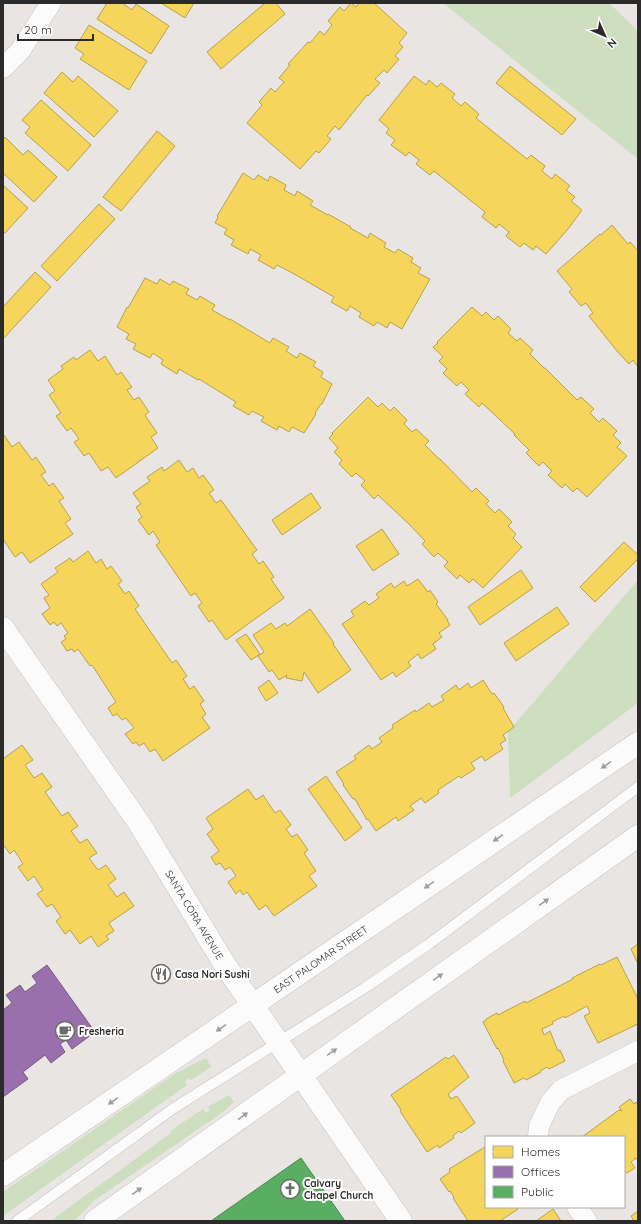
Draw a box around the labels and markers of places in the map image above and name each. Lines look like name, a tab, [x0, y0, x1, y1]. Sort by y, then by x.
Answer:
restaurant icon: Casa Nori Sushi	[150, 963, 172, 985]
place label: Casa Nori Sushi	[175, 968, 250, 981]
cafe icon: Fresheria	[54, 1020, 76, 1042]
place label: Fresheria	[79, 1025, 124, 1038]
place label: Calvary Chapel Church	[304, 1177, 373, 1202]
church icon: Calvary Chapel Church	[279, 1178, 301, 1200]

